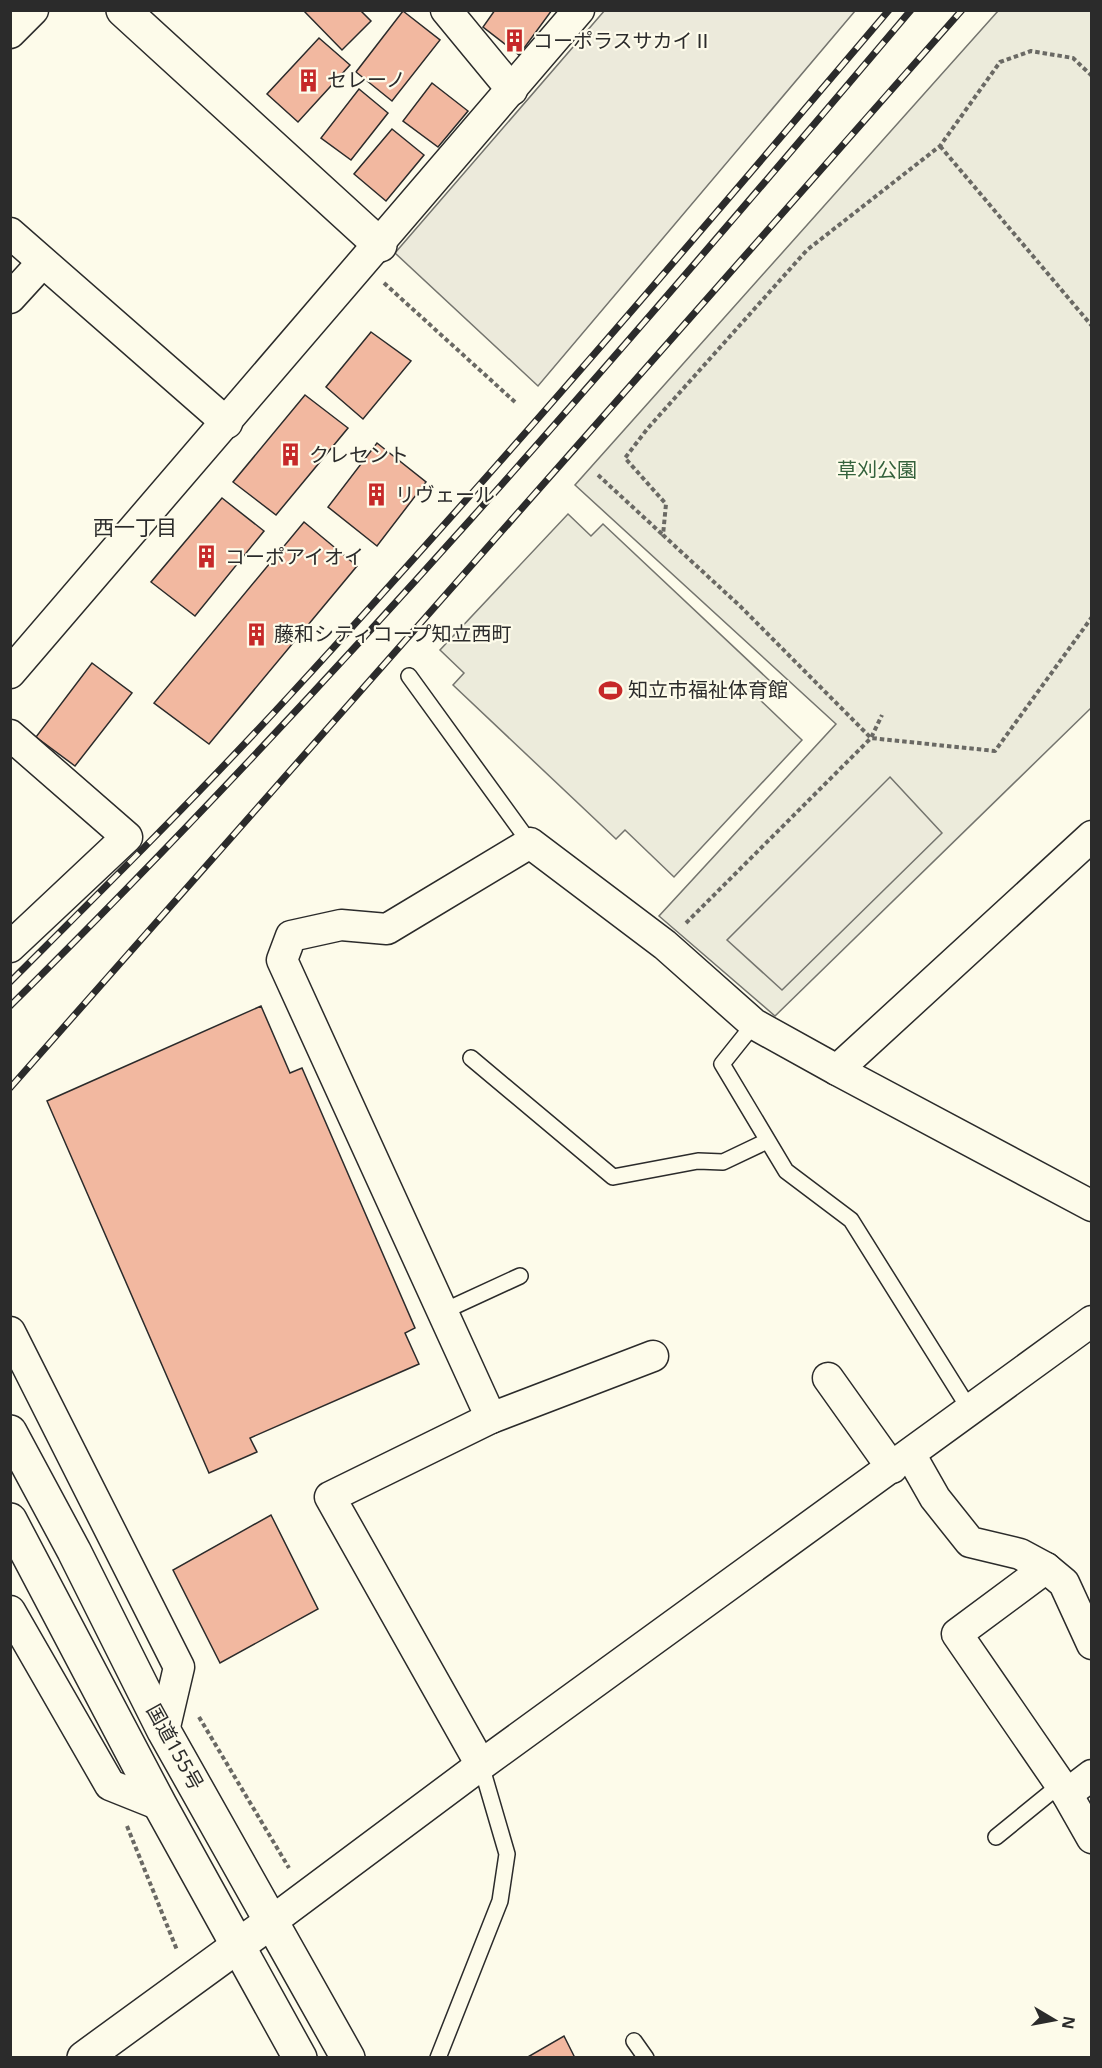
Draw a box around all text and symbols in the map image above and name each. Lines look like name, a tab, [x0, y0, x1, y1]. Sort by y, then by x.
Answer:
place label: コーポラスサカイⅡ	[533, 27, 713, 54]
building icon: コーポラスサカイⅡ	[502, 28, 528, 54]
place label: セレーノ	[327, 66, 406, 93]
building icon: セレーノ	[296, 67, 322, 93]
place label: クレセント	[309, 441, 409, 468]
building icon: クレセント	[278, 442, 304, 468]
park label: 草刈公園	[837, 456, 917, 483]
place label: リヴェール	[395, 481, 495, 508]
building icon: リヴェール	[364, 482, 390, 508]
district label: 西一丁目	[93, 513, 177, 541]
place label: コーポアイオイ	[225, 543, 364, 570]
building icon: コーポアイオイ	[194, 544, 220, 570]
place label: 藤和シティコープ知立西町	[274, 620, 512, 647]
building icon: 藤和シティコープ知立西町	[243, 621, 269, 647]
place label: 知立市福祉体育館	[628, 676, 788, 703]
sports icon: 知立市福祉体育館	[597, 677, 623, 703]
street label: 国道155号	[141, 1699, 210, 1795]
north arrow	[1024, 1990, 1084, 2050]
text: N	[1057, 2014, 1081, 2031]

